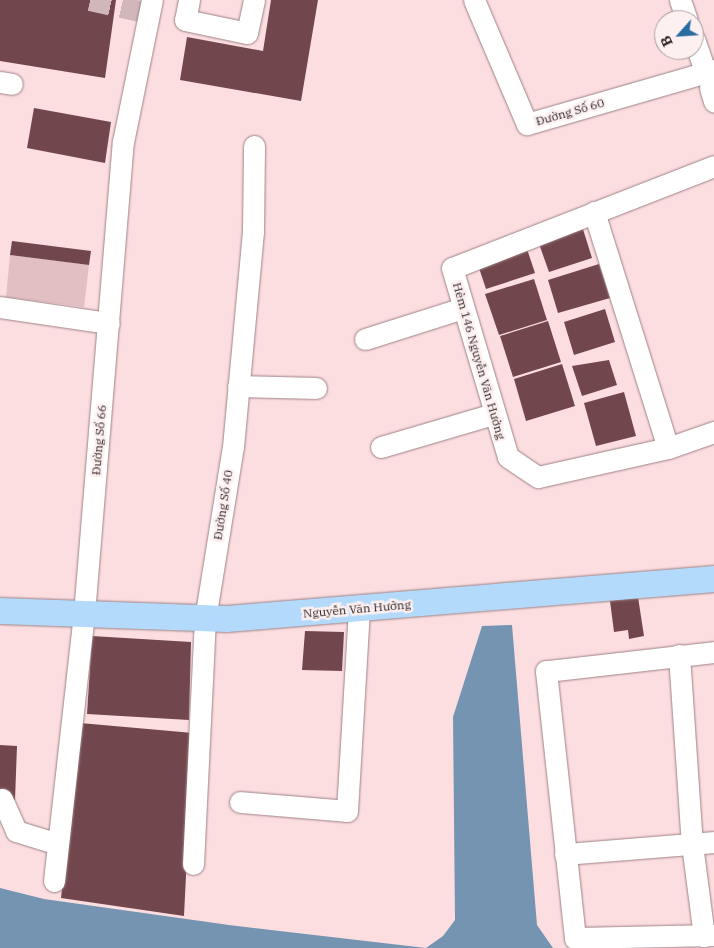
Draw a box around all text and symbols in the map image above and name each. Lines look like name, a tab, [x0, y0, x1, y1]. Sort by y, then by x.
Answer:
north arrow	[654, 10, 704, 60]
text: B	[656, 33, 677, 50]
street label: Đường Số 60	[534, 95, 606, 129]
street label: Hẻm 146 Nguyễn Văn Hưởng	[450, 281, 508, 441]
street label: Đường Số 66	[89, 404, 109, 476]
street label: Đường Số 40	[210, 469, 236, 541]
street label: Nguyễn Văn Hưởng	[302, 597, 412, 621]

